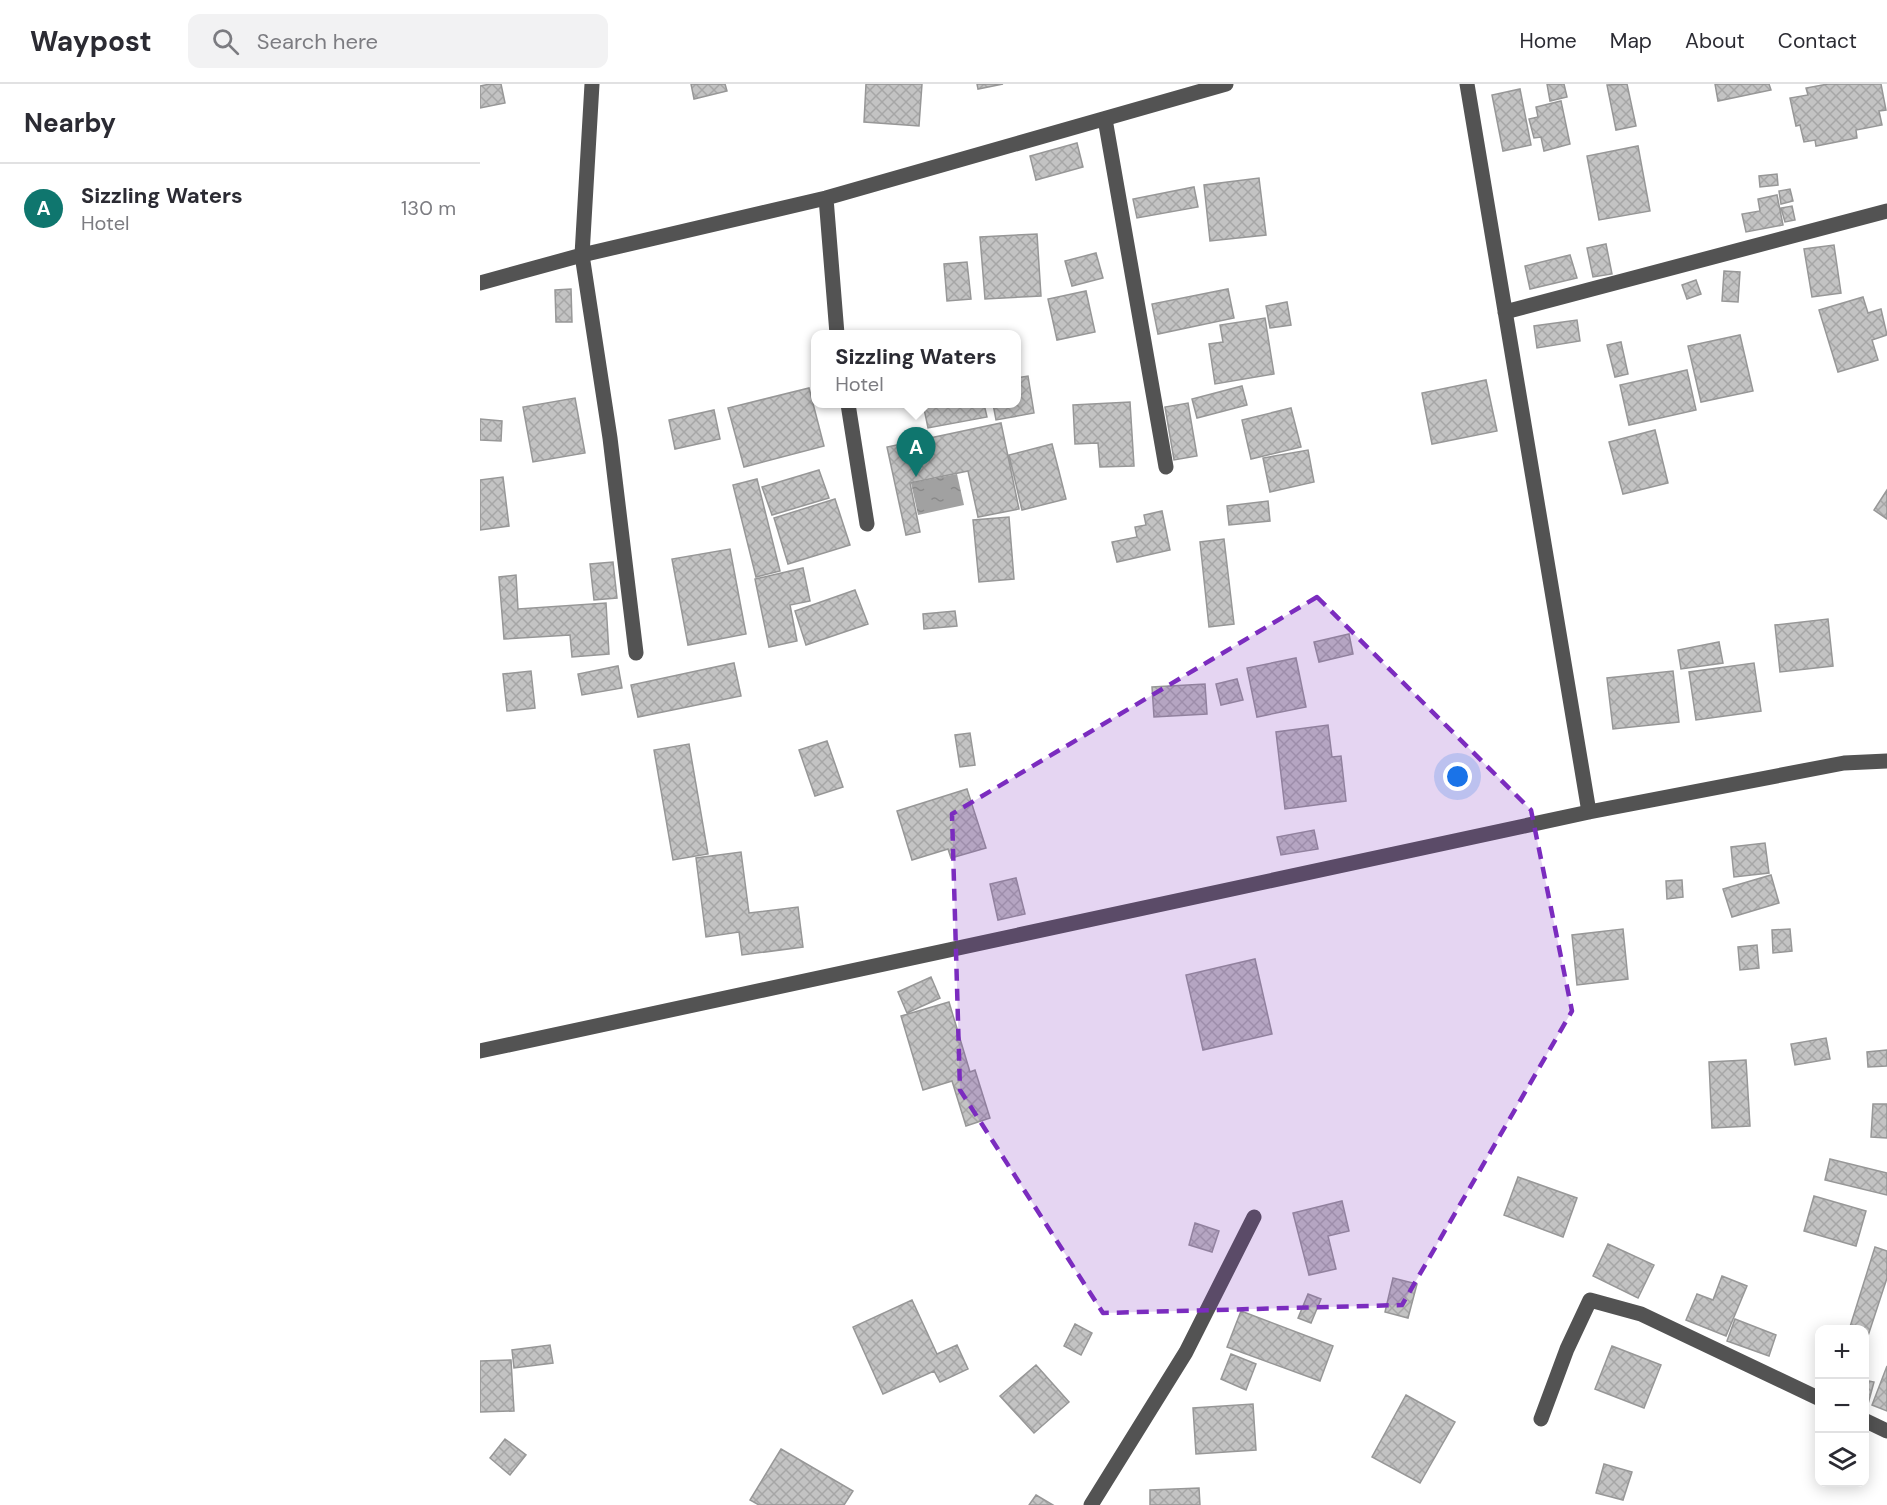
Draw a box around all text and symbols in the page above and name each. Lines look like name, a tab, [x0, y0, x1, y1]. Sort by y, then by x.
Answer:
search box	[188, 14, 608, 68]
text: Waypost	[30, 23, 152, 60]
icon: search	[209, 25, 242, 58]
text: Search here	[257, 27, 378, 56]
text: Home	[1519, 27, 1577, 55]
text: Map	[1610, 27, 1652, 55]
text: About	[1685, 27, 1745, 55]
text: Contact	[1778, 27, 1857, 55]
text: Nearby	[24, 106, 116, 140]
text: Sizzling Waters	[81, 181, 243, 210]
text: A	[36, 195, 51, 221]
text: 130 m	[401, 195, 456, 221]
text: Hotel	[81, 210, 129, 236]
popup	[811, 330, 1021, 408]
text: Sizzling Waters	[835, 342, 997, 371]
text: Hotel	[835, 371, 884, 397]
pin: A	[896, 428, 936, 477]
your location	[1443, 762, 1472, 791]
map controls	[1815, 1325, 1869, 1487]
button: +	[1815, 1325, 1869, 1379]
button: −	[1815, 1379, 1869, 1433]
button: layers	[1815, 1433, 1869, 1487]

